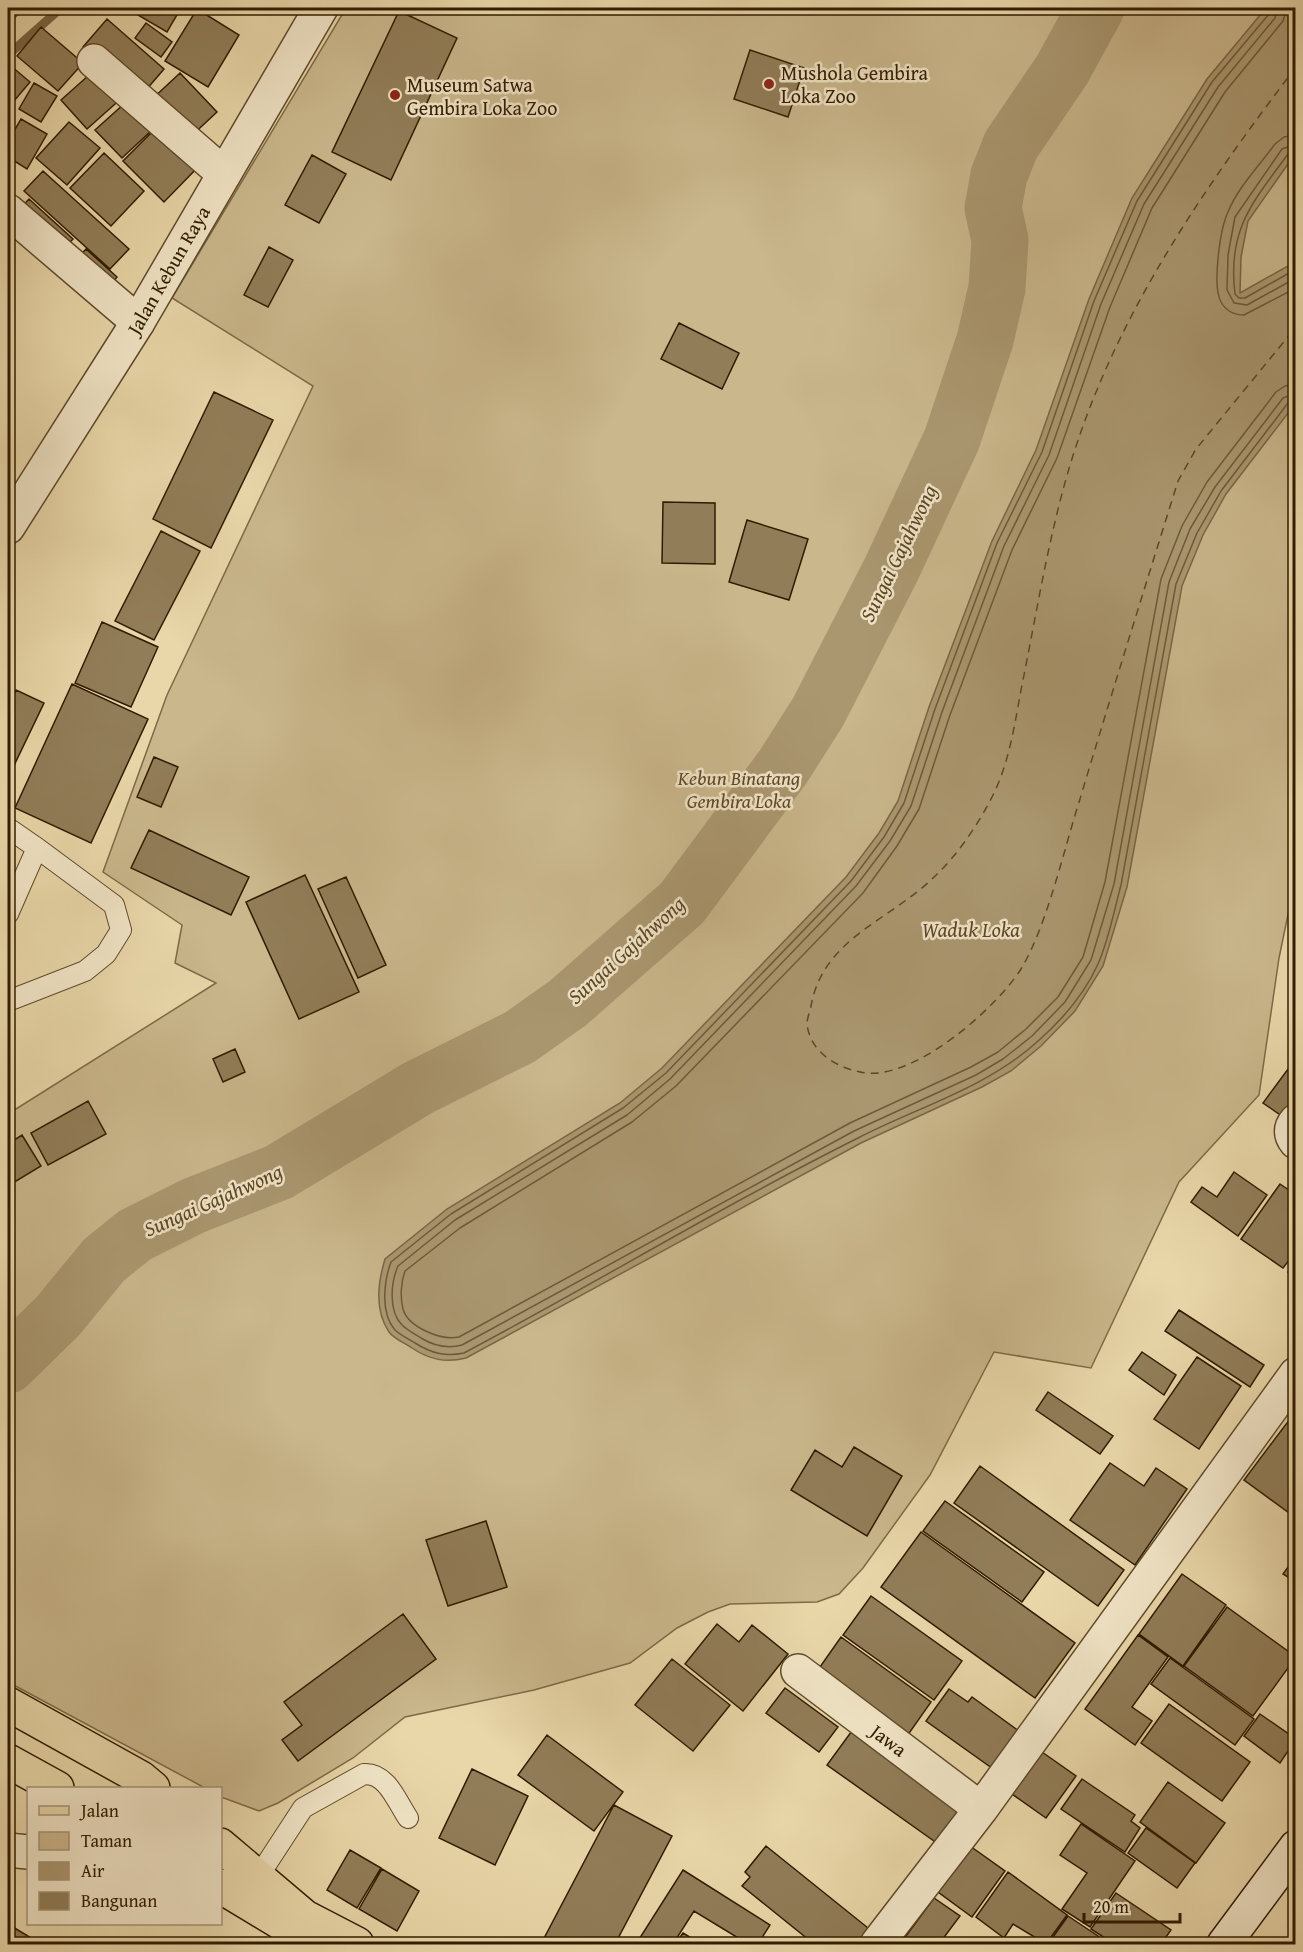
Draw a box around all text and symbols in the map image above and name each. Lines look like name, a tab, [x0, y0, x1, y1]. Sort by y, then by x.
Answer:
place label: Mushola Gembira Loka Zoo	[781, 58, 929, 110]
place label: Museum Satwa Gembira Loka Zoo	[407, 70, 557, 122]
marker: Mushola Gembira Loka Zoo	[762, 77, 776, 91]
marker: Museum Satwa Gembira Loka Zoo	[388, 88, 402, 102]
street label: Jalan Kebun Raya	[118, 200, 217, 342]
water label: Sungai Gajahwong	[851, 479, 945, 627]
park label: Kebun Binatang Gembira Loka	[677, 763, 800, 815]
water label: Sungai Gajahwong	[560, 888, 692, 1011]
water label: Waduk Loka	[922, 914, 1020, 945]
water label: Sungai Gajahwong	[139, 1155, 288, 1244]
street label: Jawa	[862, 1715, 914, 1764]
legend	[27, 1787, 222, 1925]
text: Jalan	[79, 1797, 119, 1824]
text: Taman	[81, 1827, 132, 1854]
text: Air	[81, 1857, 105, 1884]
scale bar	[1084, 1886, 1180, 1924]
text: Bangunan	[81, 1887, 157, 1914]
text: 20 m	[1093, 1893, 1129, 1920]

